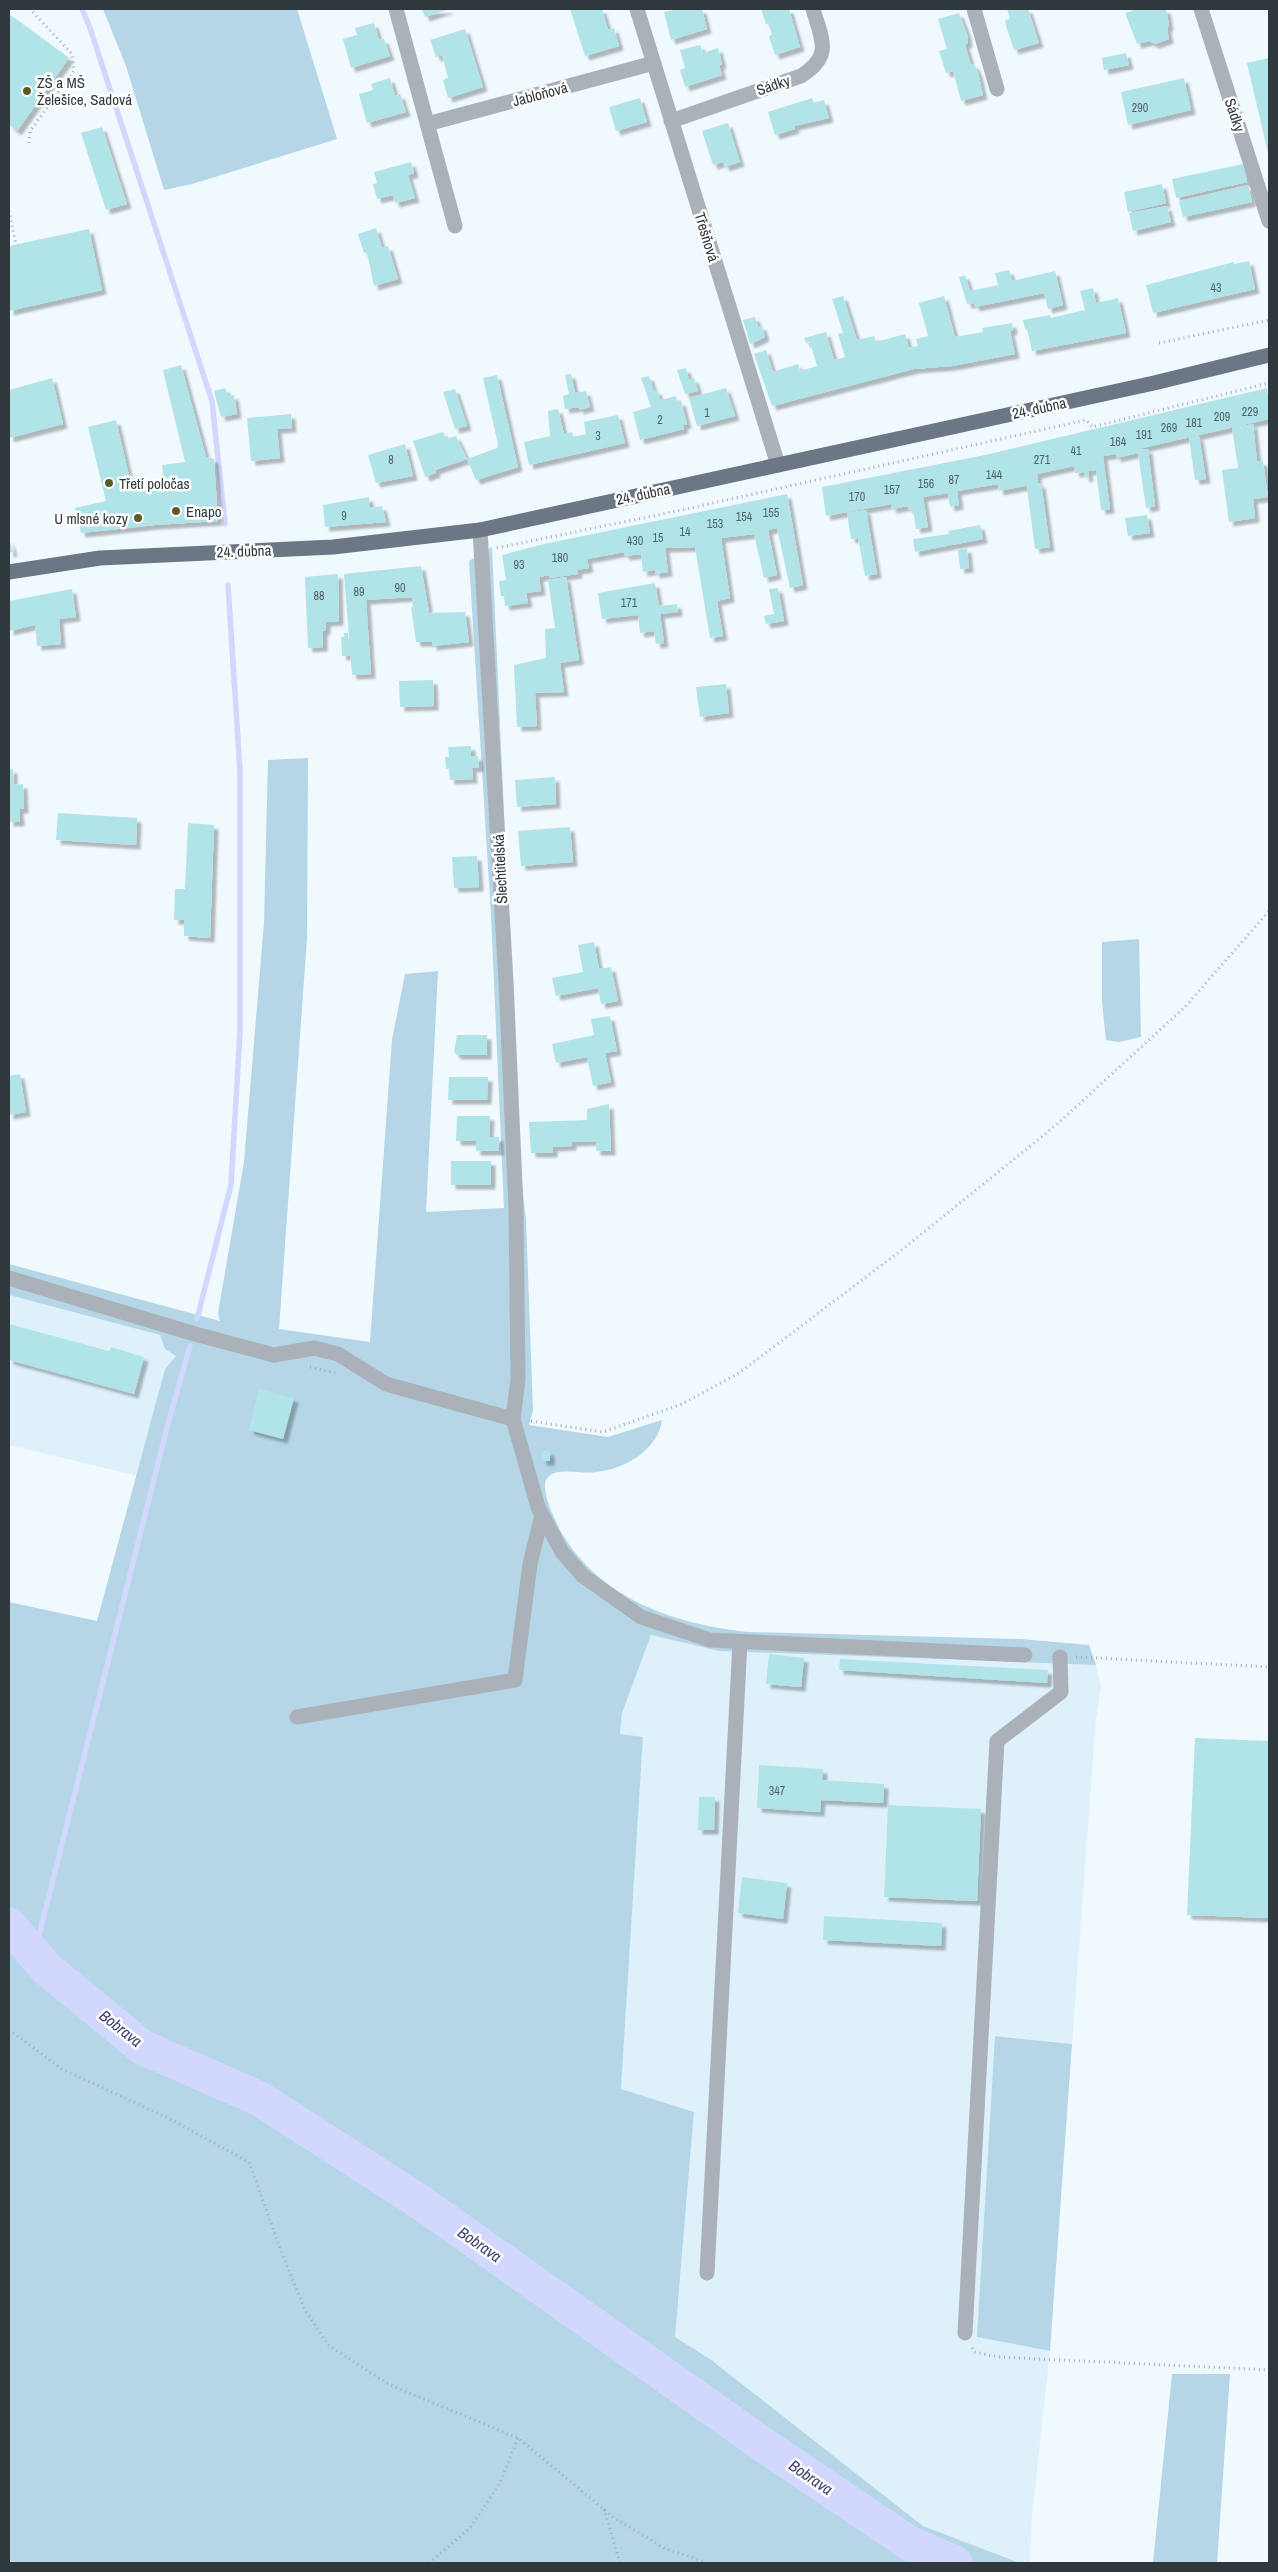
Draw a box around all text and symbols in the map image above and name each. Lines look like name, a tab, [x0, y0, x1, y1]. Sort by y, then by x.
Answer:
street label: Sádky	[753, 69, 793, 100]
place label: ZŠ a MŠ Želešice, Sadová	[37, 72, 132, 110]
street label: Jabloňová	[510, 77, 570, 111]
marker: ZŠ a MŠ Želešice, Sadová	[21, 85, 33, 97]
street label: Sádky	[1220, 95, 1251, 135]
house number: 290	[1132, 100, 1148, 116]
street label: Třešňová	[690, 210, 725, 265]
house number: 43	[1211, 280, 1221, 296]
street label: 24. dubna	[1010, 392, 1068, 424]
house number: 229	[1242, 404, 1258, 420]
house number: 1	[704, 405, 710, 421]
house number: 209	[1214, 409, 1230, 425]
house number: 2	[657, 412, 663, 428]
house number: 181	[1186, 415, 1203, 431]
house number: 269	[1161, 420, 1177, 436]
house number: 191	[1136, 427, 1153, 443]
house number: 3	[595, 428, 601, 444]
house number: 164	[1110, 434, 1127, 450]
house number: 41	[1071, 443, 1082, 459]
house number: 8	[388, 452, 394, 468]
house number: 271	[1034, 452, 1051, 468]
house number: 144	[986, 467, 1003, 483]
house number: 87	[949, 472, 960, 488]
place label: Třetí poločas	[119, 473, 190, 494]
house number: 156	[918, 476, 934, 492]
marker: Třetí poločas	[103, 477, 115, 489]
street label: 24. dubna	[614, 478, 672, 510]
house number: 157	[884, 482, 901, 498]
house number: 170	[849, 489, 865, 505]
place label: Enapo	[186, 501, 222, 522]
marker: Enapo	[170, 505, 182, 517]
house number: 155	[763, 505, 780, 521]
place label: U mlsné kozy	[54, 508, 129, 529]
house number: 9	[341, 508, 347, 524]
house number: 154	[736, 509, 753, 525]
marker: U mlsné kozy	[132, 512, 144, 524]
house number: 153	[707, 516, 723, 532]
house number: 14	[680, 524, 691, 540]
house number: 15	[653, 530, 664, 546]
house number: 430	[627, 533, 643, 549]
street label: 24. dubna	[216, 540, 272, 562]
house number: 180	[552, 550, 568, 566]
house number: 93	[514, 557, 524, 573]
house number: 90	[395, 580, 405, 596]
house number: 89	[354, 584, 364, 600]
house number: 88	[314, 588, 324, 604]
house number: 171	[621, 595, 638, 611]
street label: Šlechtitelská	[488, 833, 512, 904]
house number: 347	[769, 1783, 786, 1799]
water label: Bobrava	[95, 2004, 147, 2052]
water label: Bobrava	[454, 2221, 506, 2267]
water label: Bobrava	[785, 2454, 837, 2500]

